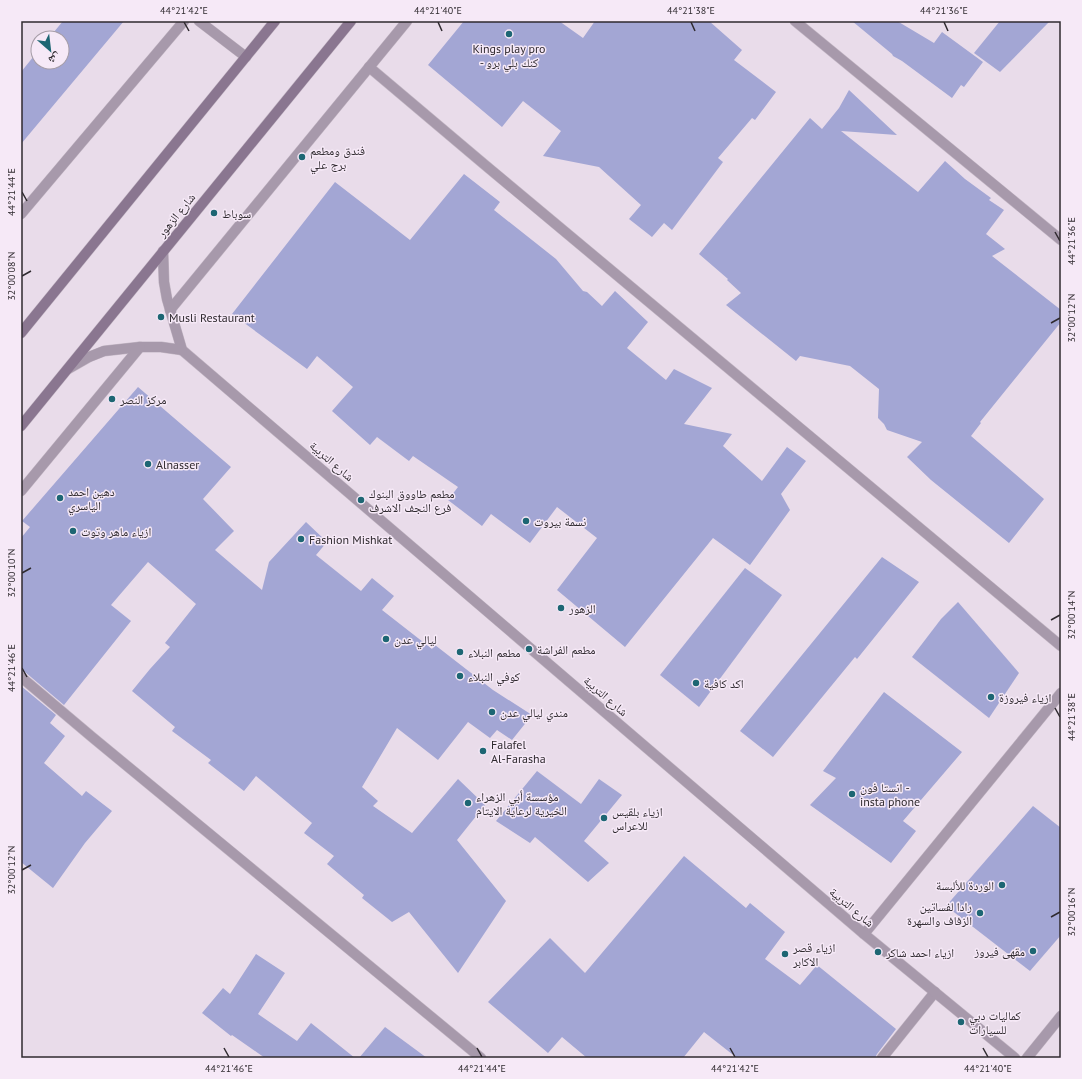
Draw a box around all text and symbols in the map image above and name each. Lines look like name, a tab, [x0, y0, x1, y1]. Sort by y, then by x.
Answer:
text: 44°21'42"E	[160, 4, 208, 17]
text: 44°21'40"E	[414, 4, 462, 17]
text: 44°21'38"E	[667, 4, 715, 17]
text: 44°21'36"E	[920, 4, 968, 17]
marker: Kings play pro - كنك بلي برو	[504, 29, 514, 39]
north arrow	[30, 30, 70, 70]
place label: Kings play pro - كنك بلي برو	[472, 41, 546, 73]
text: ش	[45, 49, 63, 68]
place label: فندق ومطعم برج علي	[310, 143, 365, 175]
marker: فندق ومطعم برج علي	[297, 152, 307, 162]
text: 44°21'44"E	[5, 168, 18, 216]
street label: شارع الزهور	[153, 190, 199, 242]
place label: سوباط	[222, 206, 251, 221]
marker: سوباط	[209, 208, 219, 218]
text: 44°21'36"E	[1065, 217, 1078, 265]
text: 32°00'08"N	[5, 251, 18, 301]
text: 32°00'12"N	[1065, 293, 1078, 343]
place label: Musli Restaurant	[169, 310, 255, 325]
marker: Musli Restaurant	[156, 312, 166, 322]
place label: مرکز النصر	[119, 392, 166, 407]
marker: مرکز النصر	[107, 394, 117, 404]
street label: شارع التربية	[306, 438, 357, 485]
place label: Alnasser	[156, 457, 199, 472]
marker: Alnasser	[143, 459, 153, 469]
place label: دهين احمد الياسري	[68, 484, 115, 516]
place label: مطعم طاووق البنوك فرع النجف الاشرف	[369, 486, 454, 516]
marker: دهين احمد الياسري	[55, 493, 65, 503]
marker: مطعم طاووق البنوك فرع النجف الاشرف	[356, 495, 366, 505]
place label: نسمة بيروت	[534, 514, 586, 529]
marker: نسمة بيروت	[521, 516, 531, 526]
place label: ازياء ماهر وتوت	[81, 524, 152, 539]
marker: ازياء ماهر وتوت	[68, 526, 78, 536]
place label: Fashion Mishkat	[309, 532, 392, 547]
marker: Fashion Mishkat	[296, 534, 306, 544]
text: 32°00'10"N	[5, 548, 18, 598]
text: 32°00'14"N	[1065, 590, 1078, 640]
place label: الزهور	[568, 601, 596, 616]
marker: الزهور	[556, 603, 566, 613]
place label: ليالي عدن	[394, 632, 437, 650]
marker: ليالي عدن	[381, 634, 391, 644]
place label: مطعم الفراشة	[537, 642, 596, 658]
text: 44°21'46"E	[5, 644, 18, 692]
marker: مطعم الفراشة	[524, 644, 534, 654]
place label: مطعم النبلاء	[468, 645, 521, 661]
marker: مطعم النبلاء	[455, 647, 465, 657]
place label: كوفي النبلاء	[468, 669, 520, 687]
marker: كوفي النبلاء	[455, 671, 465, 681]
street label: شارع التربية	[580, 673, 631, 720]
place label: اكد كافية	[704, 676, 744, 691]
marker: اكد كافية	[691, 678, 701, 688]
place label: ازياء فيروزة	[999, 690, 1052, 705]
marker: ازياء فيروزة	[986, 692, 996, 702]
text: 44°21'38"E	[1065, 693, 1078, 741]
place label: مندي ليالي عدن	[500, 705, 568, 723]
marker: مندي ليالي عدن	[487, 707, 497, 717]
place label: Falafel Al-Farasha	[491, 737, 546, 766]
marker: Falafel Al-Farasha	[478, 746, 488, 756]
place label: انستا فون - insta phone	[860, 780, 920, 809]
place label: مؤسسة أبي الزهراء الخيرية لرعاية الايتام	[476, 789, 567, 819]
marker: انستا فون - insta phone	[847, 789, 857, 799]
marker: مؤسسة أبي الزهراء الخيرية لرعاية الايتام	[463, 798, 473, 808]
place label: ازياء بلقيس للاعراس	[612, 804, 663, 833]
marker: ازياء بلقيس للاعراس	[599, 813, 609, 823]
text: 32°00'12"N	[5, 845, 18, 895]
place label: الوردة للألبسة	[936, 878, 994, 893]
marker: الوردة للألبسة	[997, 880, 1007, 890]
street label: شارع التربية	[826, 884, 877, 931]
text: 32°00'16"N	[1065, 887, 1078, 937]
place label: رادا لفساتين الزفاف والسهرة	[907, 899, 972, 928]
marker: رادا لفساتين الزفاف والسهرة	[975, 908, 985, 918]
place label: ازياء قصر الاكابر	[792, 940, 835, 969]
place label: مقهى فيروز	[973, 944, 1025, 959]
place label: ازياء احمد شاكر	[885, 945, 954, 960]
marker: مقهى فيروز	[1028, 946, 1038, 956]
marker: ازياء احمد شاكر	[873, 947, 883, 957]
marker: ازياء قصر الاكابر	[780, 949, 790, 959]
place label: كماليات دبي للسيارات	[969, 1008, 1021, 1037]
marker: كماليات دبي للسيارات	[956, 1017, 966, 1027]
text: 44°21'46"E	[205, 1062, 253, 1075]
text: 44°21'44"E	[458, 1062, 506, 1075]
text: 44°21'42"E	[711, 1062, 759, 1075]
text: 44°21'40"E	[964, 1062, 1012, 1075]

